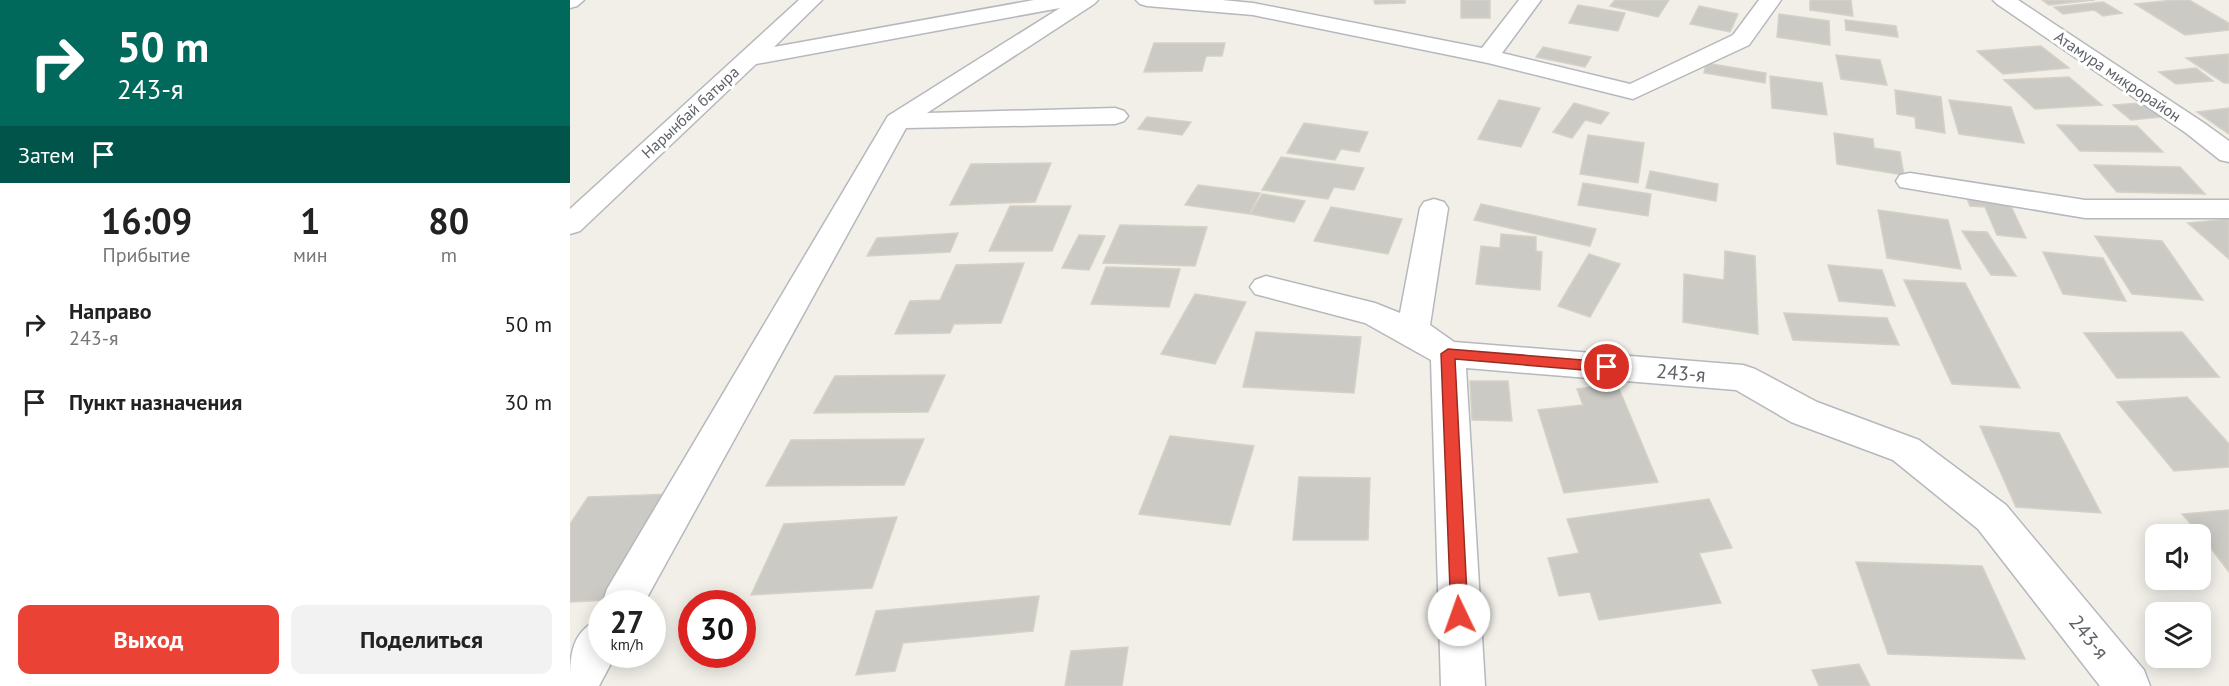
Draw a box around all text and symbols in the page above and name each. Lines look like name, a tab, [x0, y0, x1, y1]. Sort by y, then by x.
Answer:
text: 50 m	[117, 19, 209, 74]
icon: right	[18, 24, 96, 102]
street label: Атамура микрорайон	[2051, 26, 2185, 126]
street label: Нарынбай батыра	[637, 62, 743, 162]
text: 243-я	[117, 72, 184, 106]
icon: arrive	[87, 138, 120, 171]
text: Затем	[18, 141, 75, 169]
text: 16:09	[101, 197, 192, 244]
text: 1	[300, 197, 320, 244]
text: 80	[428, 197, 469, 244]
text: Прибытие	[103, 242, 190, 268]
text: мин	[293, 242, 328, 268]
text: m	[441, 242, 457, 268]
text: Направо	[69, 297, 152, 325]
icon: right	[18, 308, 51, 341]
text: 50 m	[504, 310, 552, 338]
text: 243-я	[69, 325, 118, 351]
pin	[1581, 341, 1632, 392]
icon: arrive	[1590, 350, 1623, 383]
street label: 243-я	[1655, 358, 1707, 388]
icon: arrive	[18, 386, 51, 419]
text: Пункт назначения	[69, 388, 242, 416]
text: 30 m	[504, 388, 552, 416]
map controls	[2145, 524, 2211, 668]
button: sound	[2145, 524, 2211, 590]
position arrow	[1427, 583, 1491, 647]
speed limit sign: 30	[678, 590, 756, 668]
text: 27	[610, 602, 644, 641]
button: layers	[2145, 602, 2211, 668]
button: Выход	[18, 605, 279, 674]
button: Поделиться	[291, 605, 552, 674]
street label: 243-я	[2063, 610, 2115, 664]
text: km/h	[611, 635, 643, 654]

